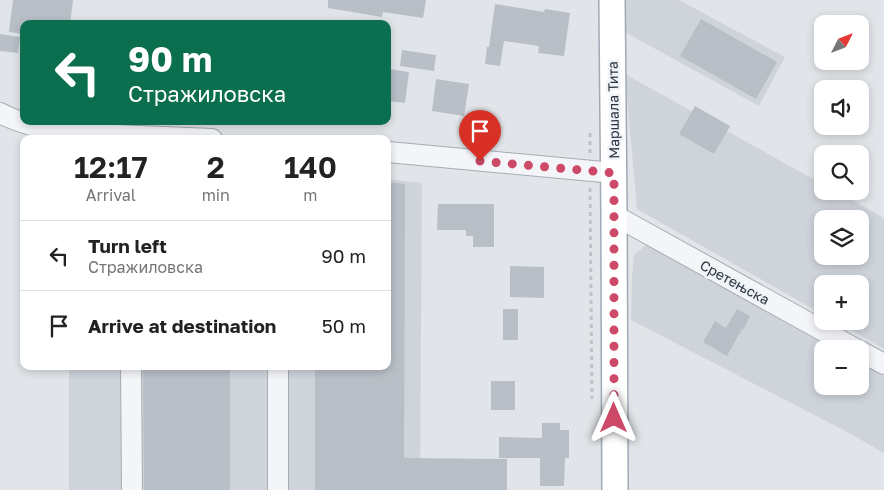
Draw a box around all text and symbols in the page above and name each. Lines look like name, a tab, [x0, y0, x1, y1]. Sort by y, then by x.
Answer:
north arrow	[814, 15, 869, 70]
map controls	[814, 15, 869, 395]
text: 90 m	[128, 38, 212, 80]
icon: left	[45, 40, 110, 105]
street label: Маршала Тита	[604, 61, 622, 159]
text: Стражиловска	[128, 80, 286, 107]
button: sound	[814, 80, 869, 135]
pin	[459, 110, 501, 161]
icon: arrive	[466, 117, 494, 145]
button: search	[814, 145, 869, 200]
text: 12:17	[74, 149, 148, 185]
text: 2	[207, 149, 225, 185]
text: 140	[284, 149, 337, 185]
text: Arrival	[86, 185, 136, 205]
text: min	[202, 185, 230, 205]
text: m	[303, 185, 318, 205]
button: layers	[814, 210, 869, 265]
text: Turn left	[88, 234, 167, 257]
icon: left	[45, 242, 73, 270]
text: 90 m	[321, 244, 366, 267]
street label: Сретењска	[697, 256, 773, 308]
text: Стражиловска	[88, 257, 203, 277]
button: +	[814, 275, 869, 330]
icon: arrive	[45, 312, 73, 340]
text: Arrive at destination	[88, 314, 276, 337]
text: 50 m	[322, 314, 366, 337]
button: −	[814, 340, 869, 395]
position arrow	[587, 391, 639, 443]

